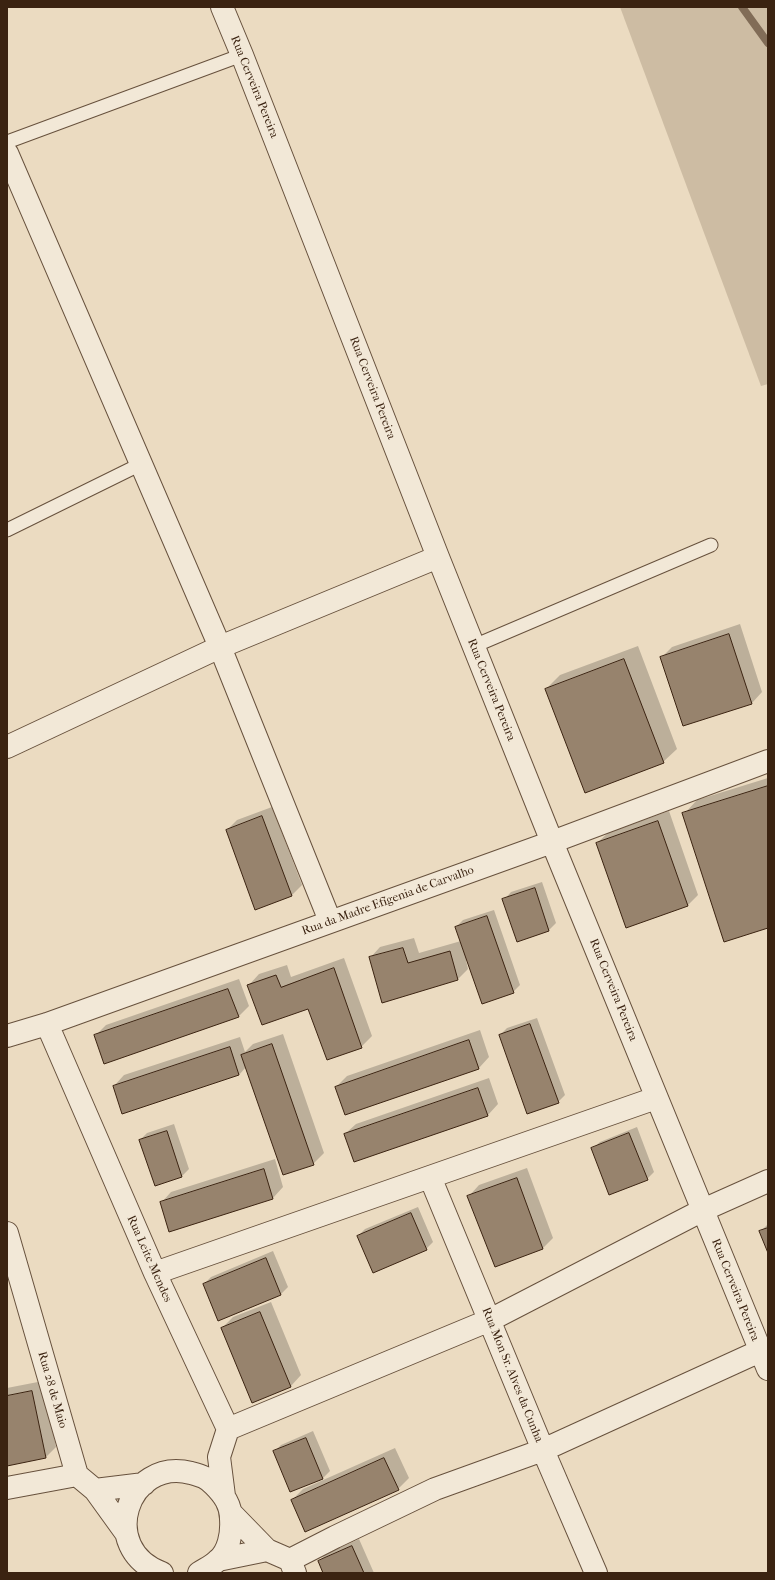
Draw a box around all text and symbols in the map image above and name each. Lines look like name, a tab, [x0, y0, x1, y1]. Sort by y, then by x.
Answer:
street label: Rua Cerveira Pereira	[227, 34, 281, 140]
street label: Rua Cerveira Pereira	[346, 334, 398, 442]
street label: Rua Cerveira Pereira	[464, 637, 518, 743]
street label: Rua da Madre Efígenia de Carvalho	[300, 863, 476, 939]
street label: Rua Cerveira Pereira	[586, 937, 640, 1043]
street label: Rua Leite Mendes	[123, 1213, 175, 1305]
street label: Rua Cerveira Pereira	[708, 1237, 762, 1343]
street label: Rua Mon Sr. Alves da Cunha	[478, 1306, 546, 1444]
street label: Rua 28 de Maio	[34, 1350, 70, 1430]

